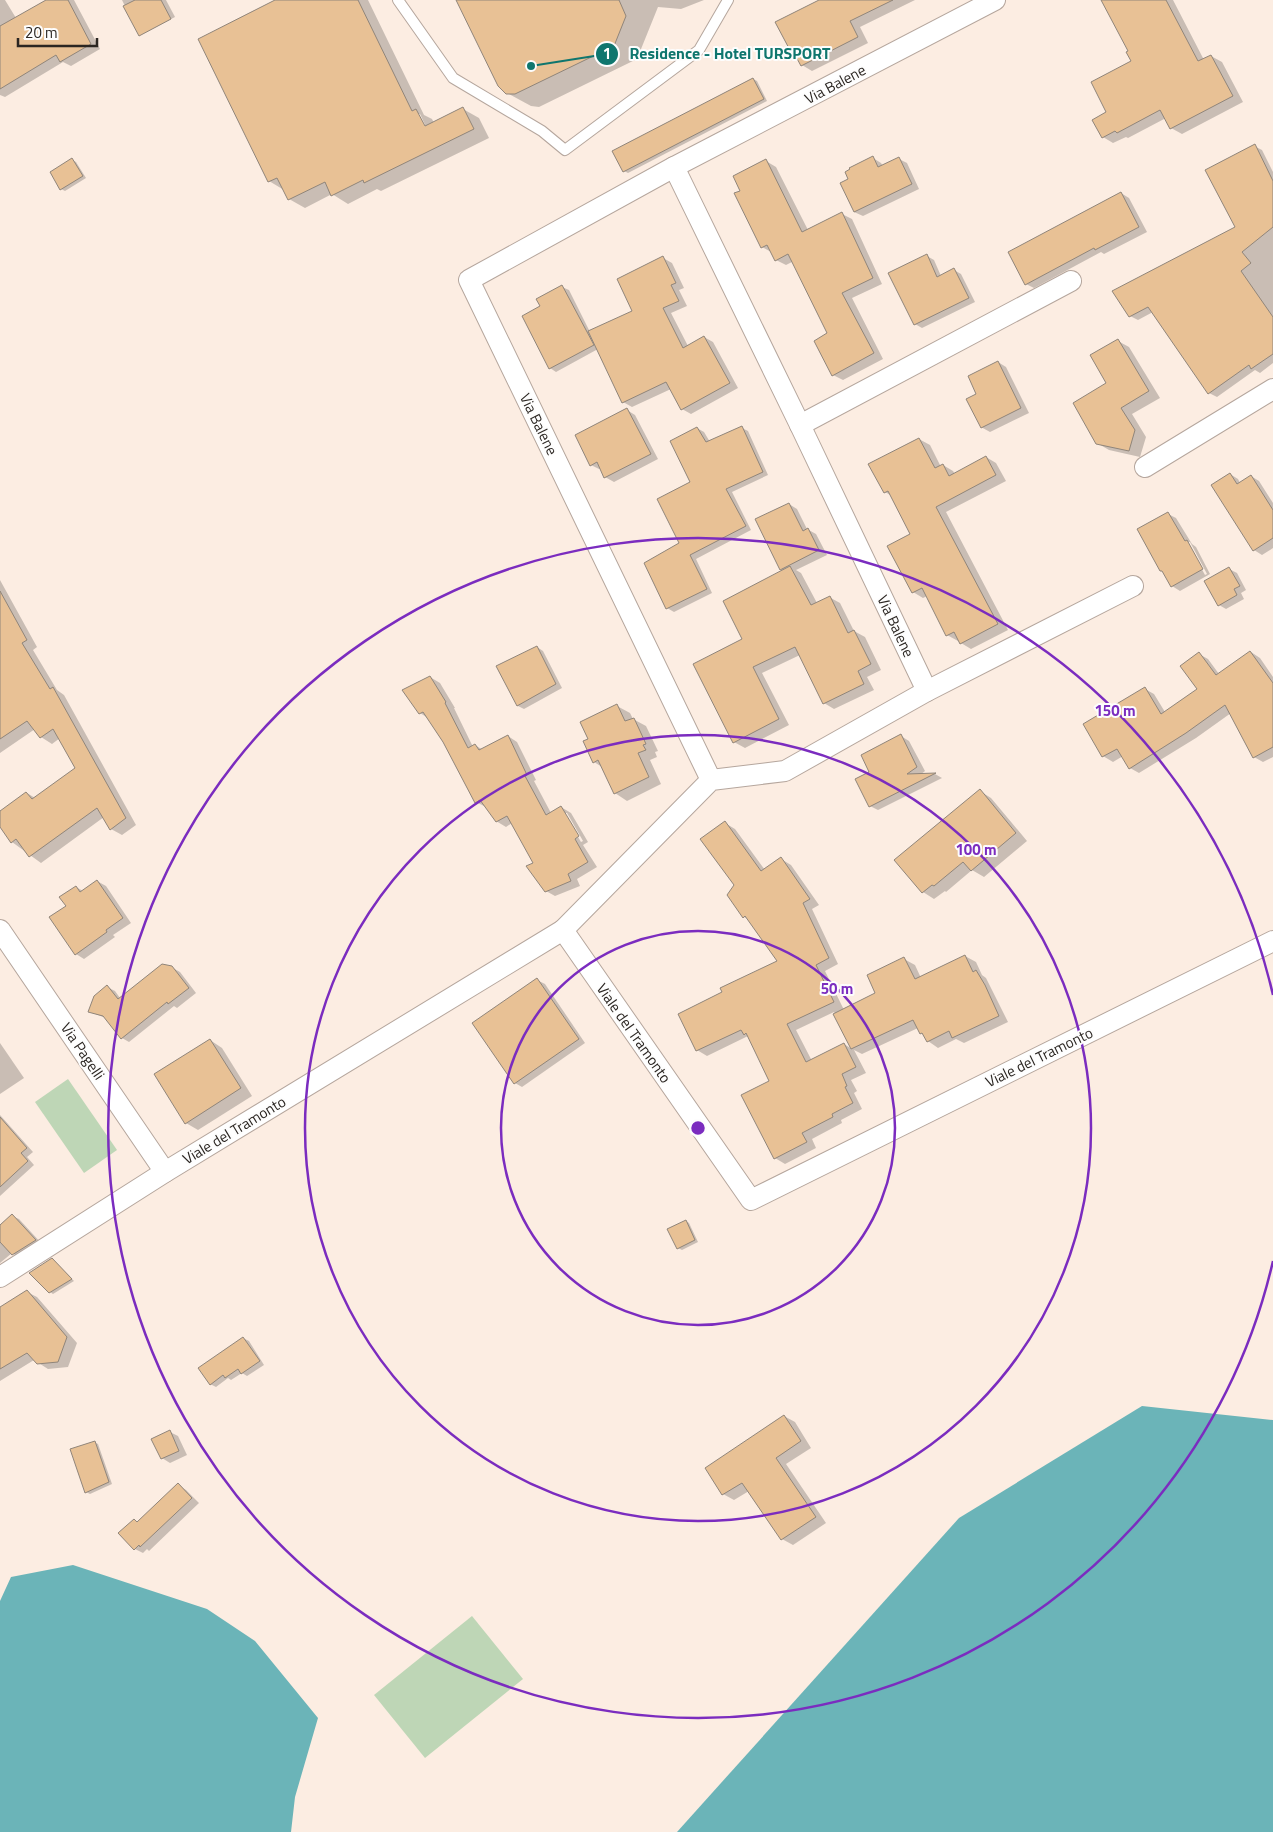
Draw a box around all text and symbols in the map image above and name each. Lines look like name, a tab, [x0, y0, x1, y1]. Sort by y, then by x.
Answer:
scale bar	[18, 15, 96, 47]
text: 20 m	[25, 21, 58, 44]
callout: Residence - Hotel TURSPORT	[594, 38, 840, 69]
text: Residence - Hotel TURSPORT	[630, 41, 831, 65]
text: 1	[603, 42, 611, 65]
street label: Via Balene	[800, 58, 870, 110]
street label: Via Balene	[514, 389, 564, 459]
street label: Via Balene	[872, 591, 920, 661]
text: 150 m	[1094, 699, 1136, 722]
text: 100 m	[955, 838, 997, 861]
text: 50 m	[821, 977, 853, 1000]
street label: Viale del Tramonto	[591, 978, 677, 1088]
street label: Via Pagelli	[55, 1018, 111, 1084]
street label: Viale del Tramonto	[981, 1021, 1097, 1093]
street label: Viale del Tramonto	[178, 1090, 290, 1170]
centre of rings	[689, 1119, 707, 1137]

